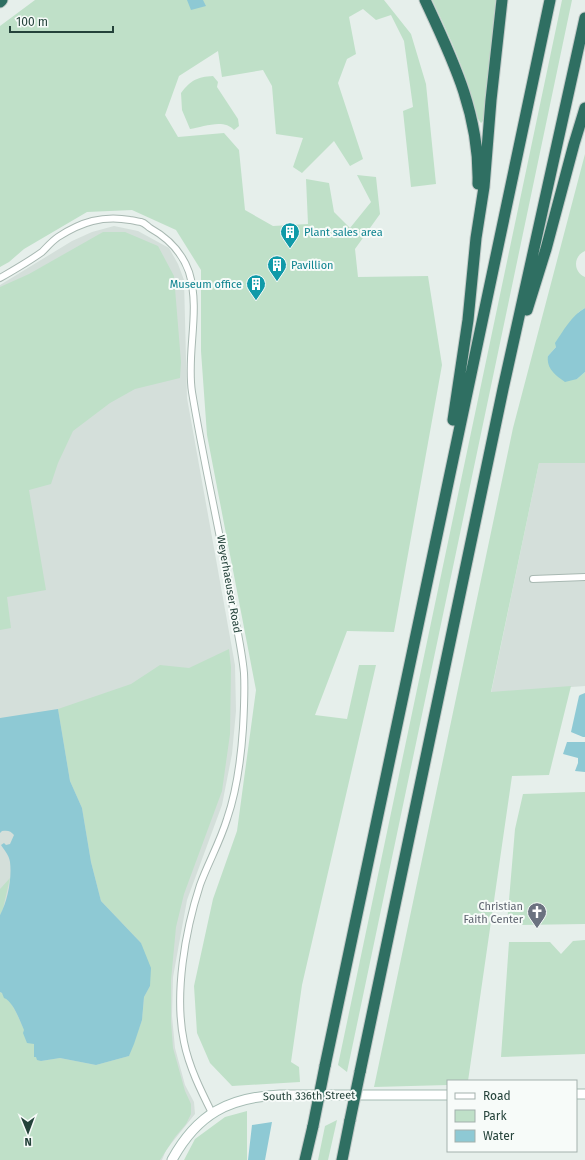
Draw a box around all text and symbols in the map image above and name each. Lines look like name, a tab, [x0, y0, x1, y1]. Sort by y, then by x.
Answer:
scale bar	[10, 8, 113, 34]
text: 100 m	[16, 15, 48, 29]
building icon: Plant sales area	[279, 221, 301, 249]
place label: Plant sales area	[304, 226, 383, 239]
building icon: Pavillion	[266, 254, 288, 282]
place label: Pavillion	[291, 259, 334, 272]
building icon: Museum office	[245, 273, 267, 301]
place label: Museum office	[170, 278, 242, 291]
street label: Weyerhaeuser Road	[214, 534, 244, 634]
place label: Christian Faith Center	[463, 900, 524, 926]
church icon: Christian Faith Center	[526, 901, 548, 929]
legend	[447, 1080, 577, 1152]
street label: South 336th Street	[263, 1089, 355, 1103]
text: Road	[483, 1089, 511, 1103]
text: Park	[483, 1109, 507, 1123]
north arrow	[8, 1112, 48, 1152]
text: Water	[483, 1129, 515, 1143]
text: N	[24, 1135, 32, 1148]

